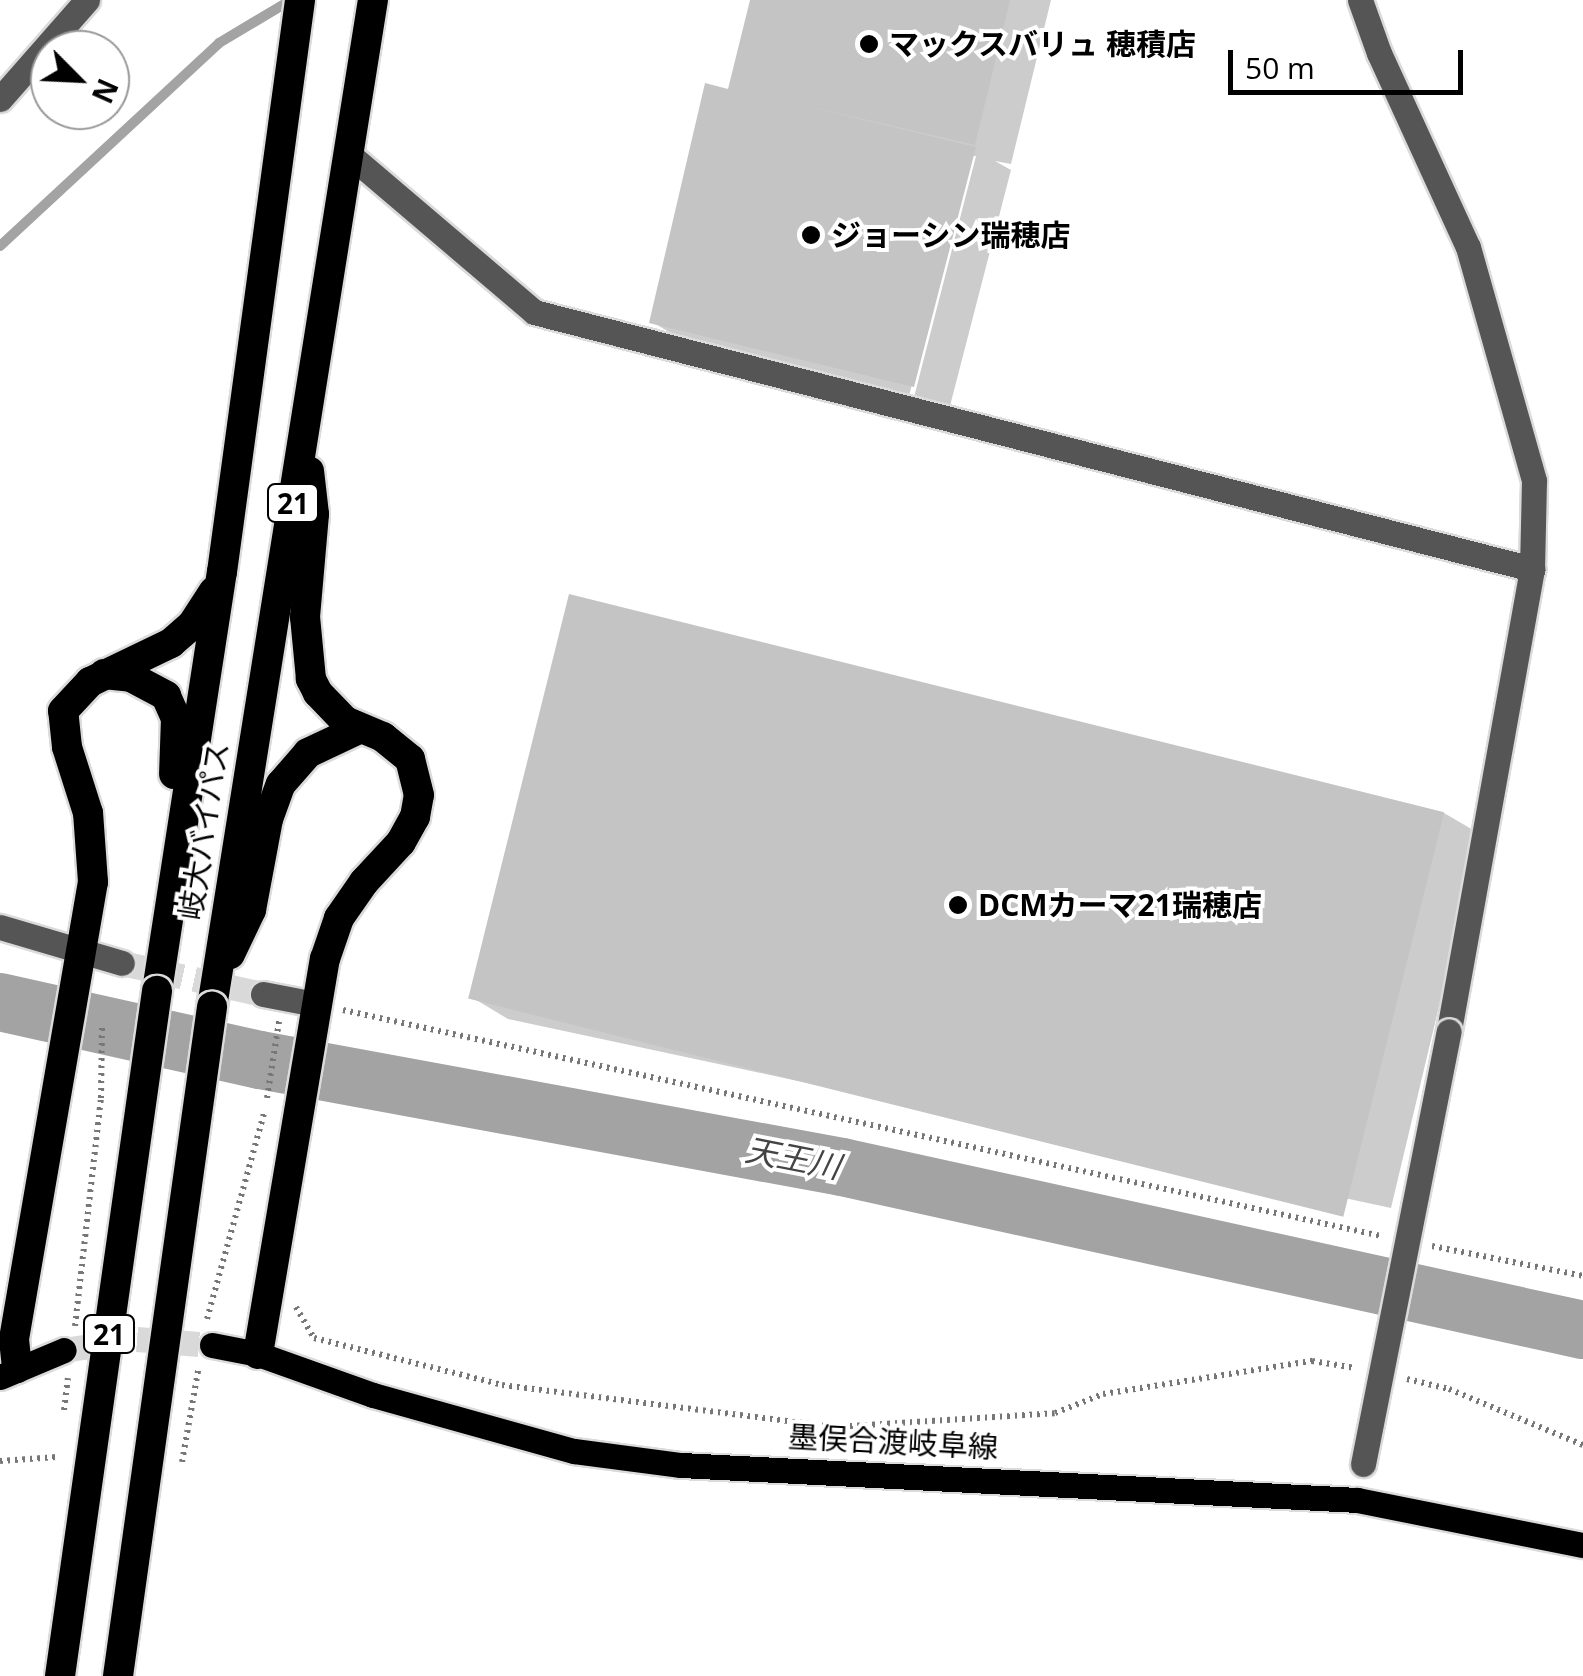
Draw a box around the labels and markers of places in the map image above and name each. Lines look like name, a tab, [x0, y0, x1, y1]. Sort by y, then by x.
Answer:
place label: マックスバリュ 穂積店	[889, 26, 1197, 62]
marker: マックスバリュ 穂積店	[858, 33, 880, 55]
place label: ジョーシン瑞穂店	[831, 217, 1071, 253]
marker: ジョーシン瑞穂店	[800, 224, 822, 246]
place label: DCMカーマ21瑞穂店	[978, 887, 1262, 923]
marker: DCMカーマ21瑞穂店	[947, 894, 969, 916]

